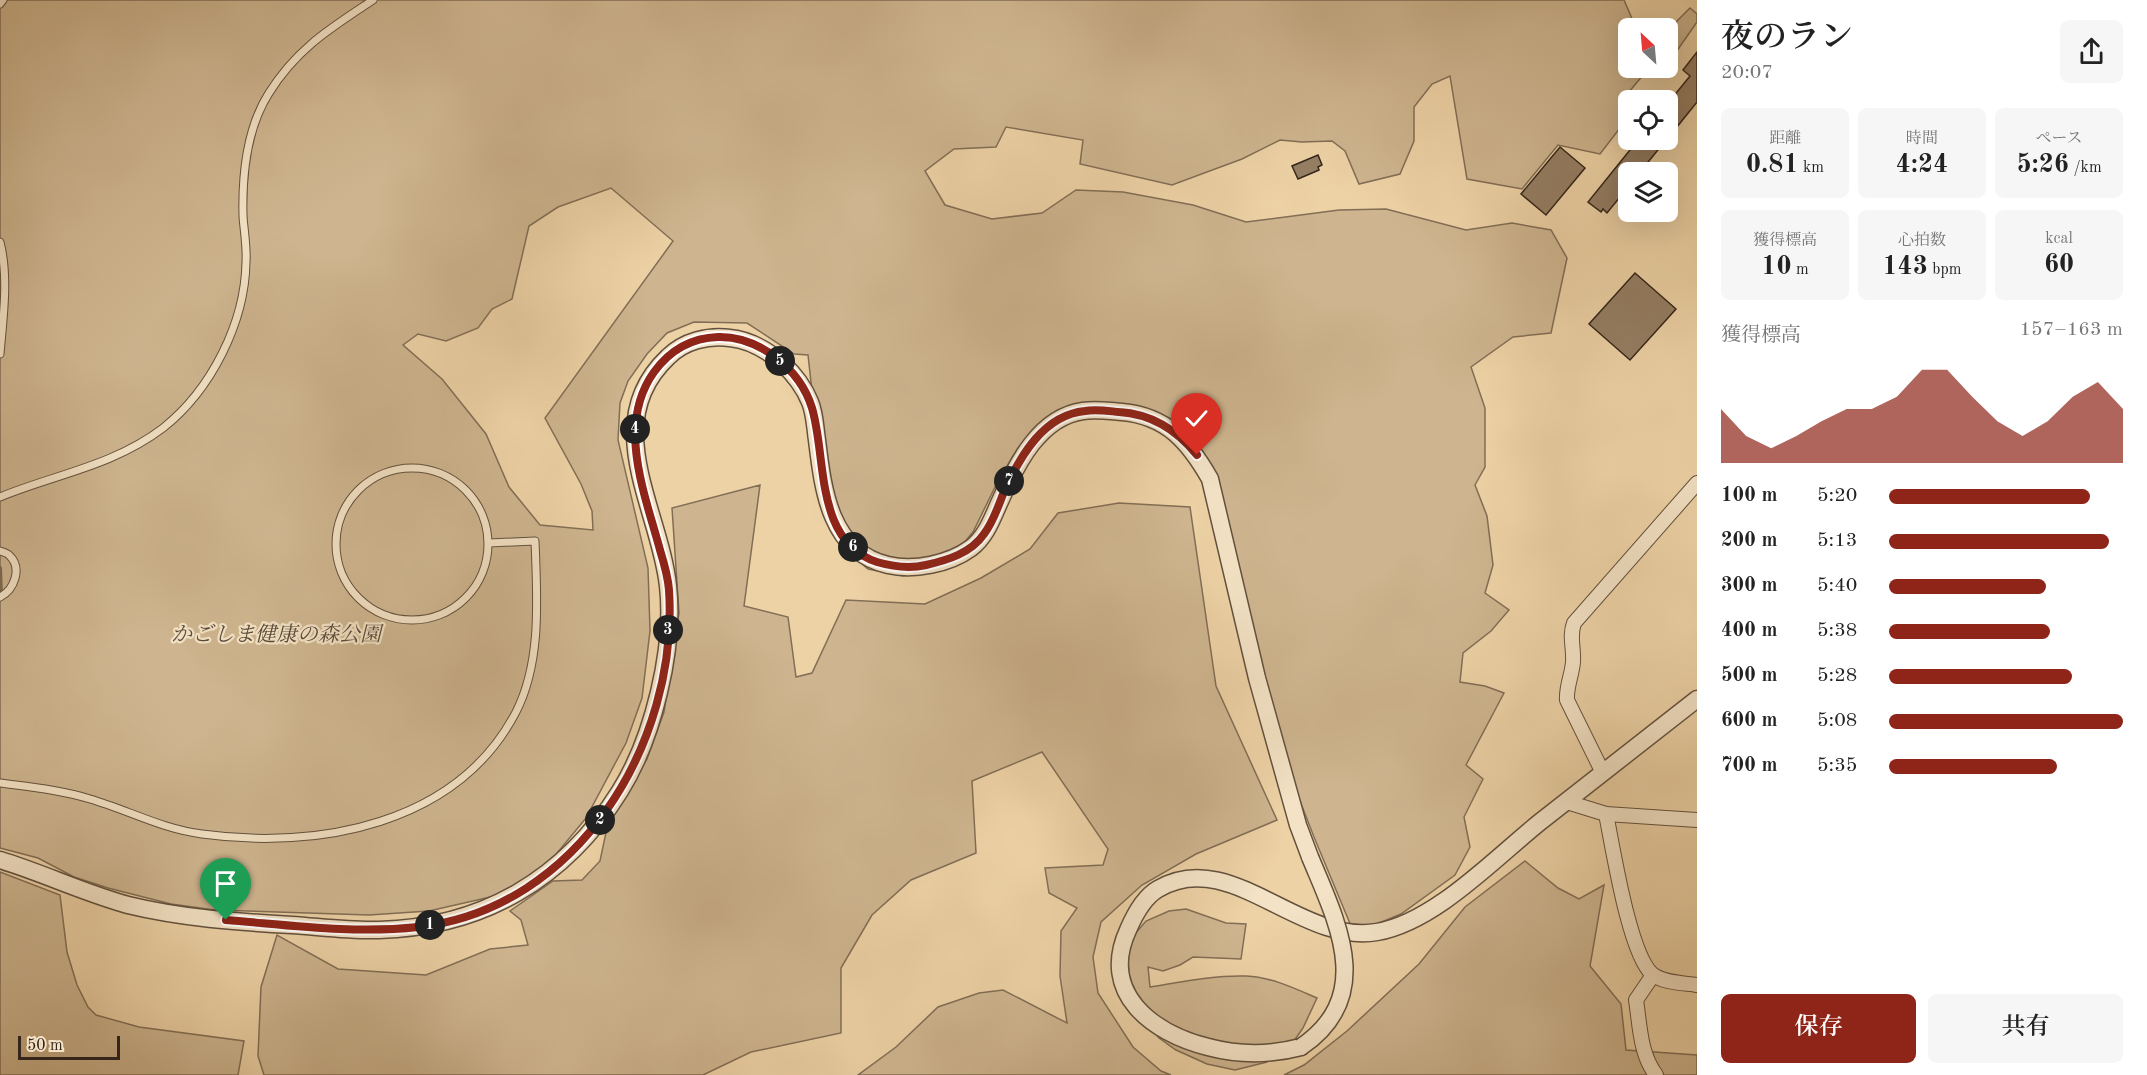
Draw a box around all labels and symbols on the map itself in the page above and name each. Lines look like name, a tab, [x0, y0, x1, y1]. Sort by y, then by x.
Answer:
north arrow	[1618, 18, 1678, 78]
pin: 5	[765, 346, 795, 376]
pin	[1171, 393, 1222, 455]
pin: 4	[620, 414, 650, 444]
pin: 7	[994, 466, 1024, 496]
pin: 6	[838, 532, 868, 562]
pin: 3	[653, 615, 683, 645]
park label: かごしま健康の森公園	[171, 623, 384, 646]
pin: 2	[585, 805, 615, 835]
pin	[200, 858, 251, 920]
pin: 1	[415, 910, 445, 940]
scale bar	[18, 1033, 120, 1060]

